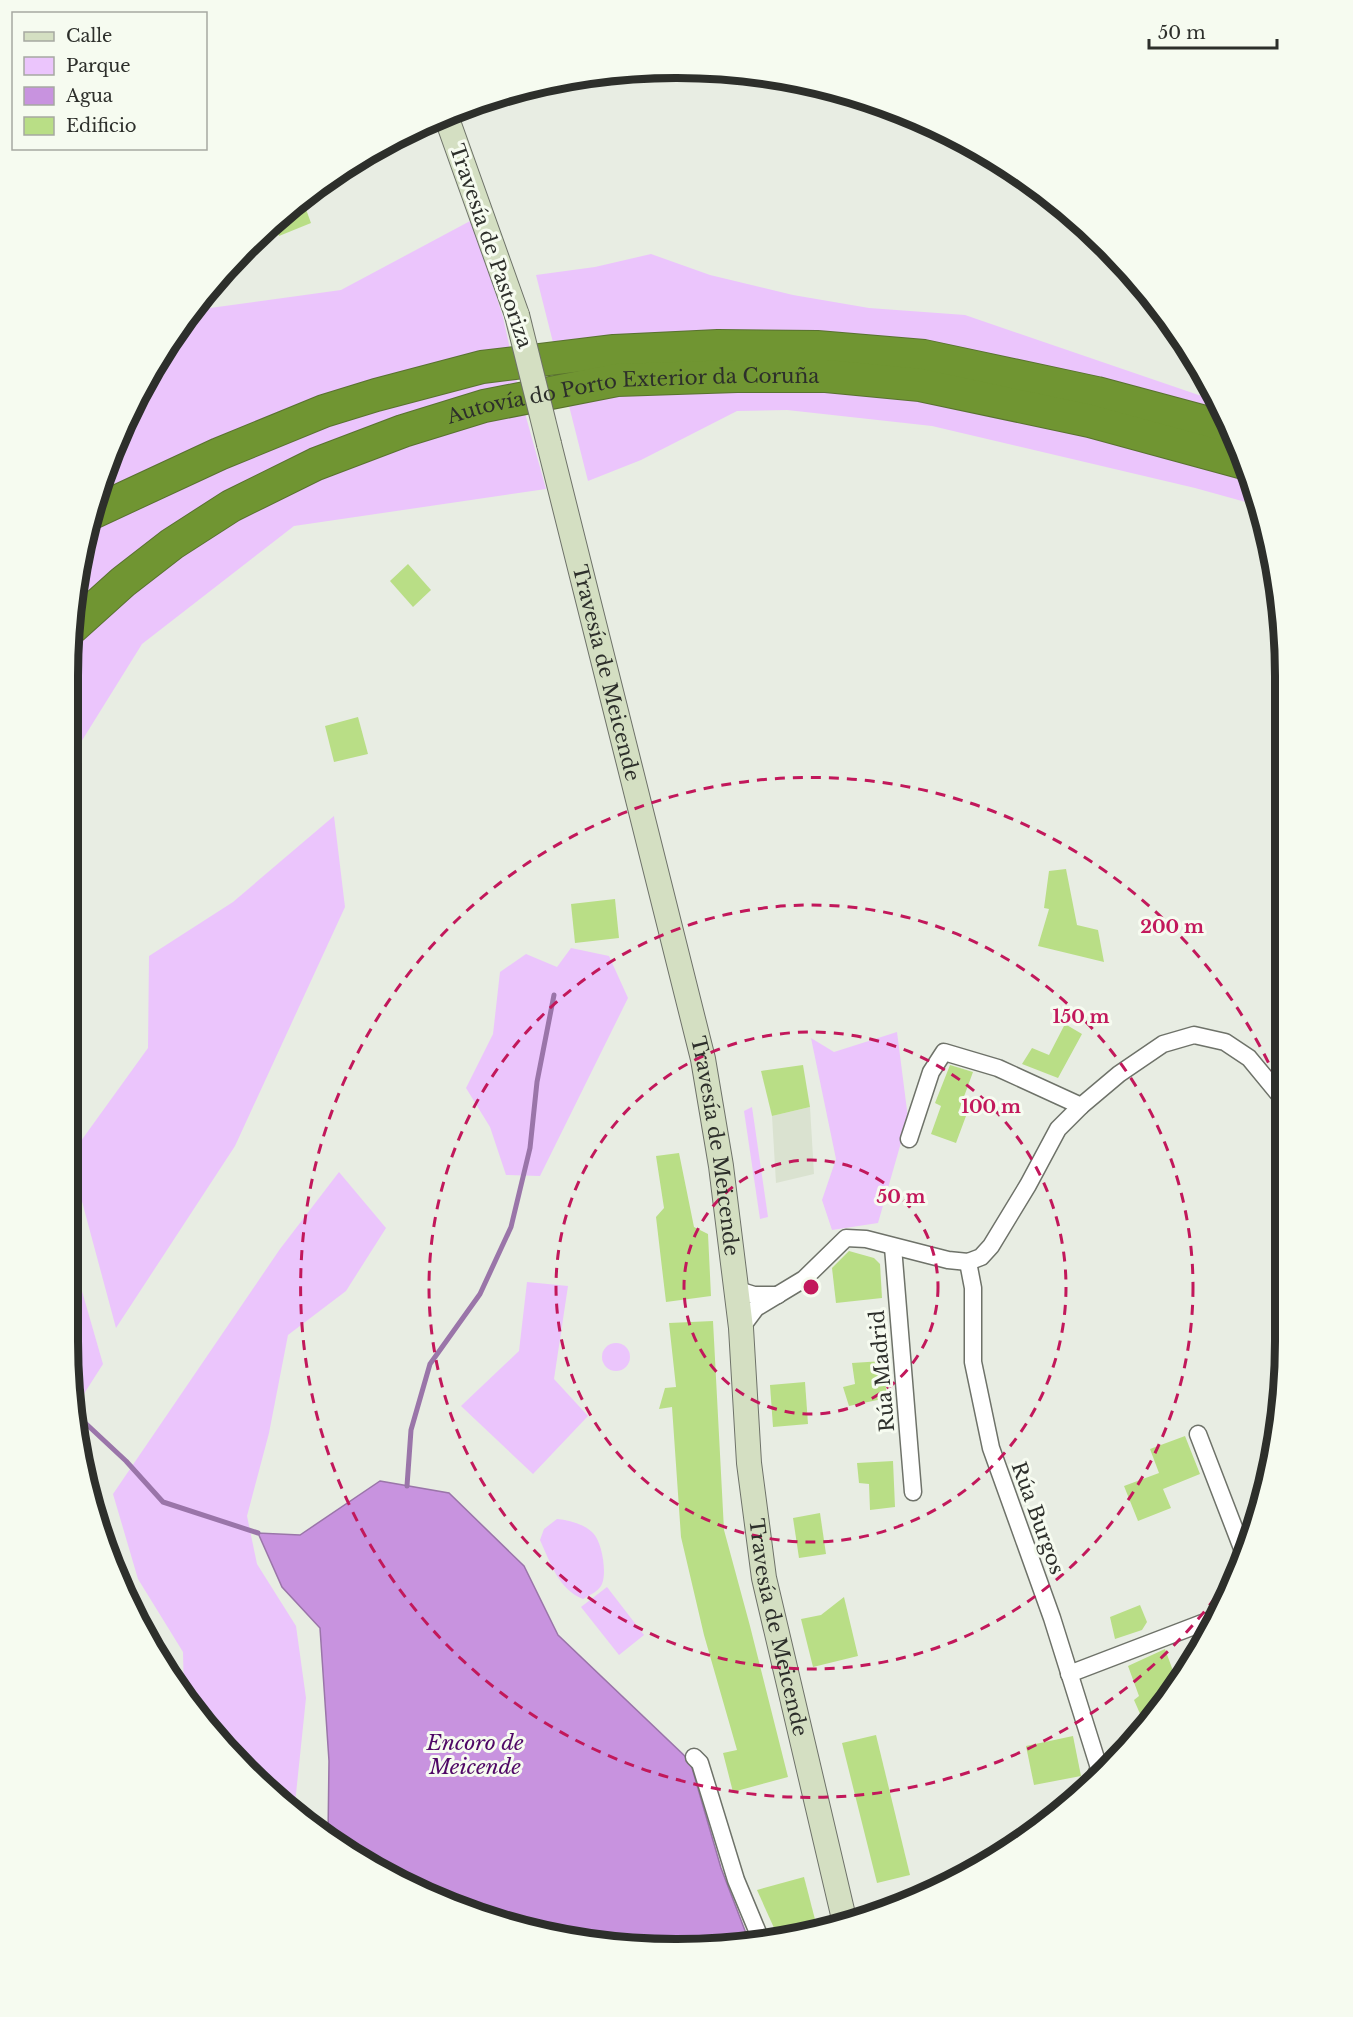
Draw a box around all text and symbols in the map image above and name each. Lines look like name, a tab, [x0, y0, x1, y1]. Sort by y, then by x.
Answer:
legend	[12, 12, 207, 150]
scale bar	[1149, 12, 1276, 50]
text: 50 m	[1158, 22, 1206, 44]
text: Calle	[66, 25, 112, 47]
text: Parque	[66, 55, 131, 77]
text: Agua	[65, 85, 113, 107]
text: Edificio	[66, 115, 137, 137]
street label: Travesía de Pastoriza	[445, 141, 538, 352]
street label: Autovía do Porto Exterior da Coruña	[443, 364, 820, 429]
street label: Travesía de Meicende	[568, 562, 645, 783]
text: 200 m	[1140, 916, 1204, 938]
text: 150 m	[1053, 1006, 1110, 1028]
street label: Travesía de Meicende	[686, 1034, 744, 1257]
text: 100 m	[961, 1096, 1021, 1118]
text: 50 m	[877, 1186, 926, 1208]
centre of rings	[801, 1277, 821, 1297]
street label: Rúa Madrid	[865, 1309, 899, 1433]
street label: Rúa Burgos	[1007, 1458, 1069, 1578]
street label: Travesía de Meicende	[744, 1517, 813, 1738]
water label: Encoro de Meicende	[425, 1730, 524, 1780]

